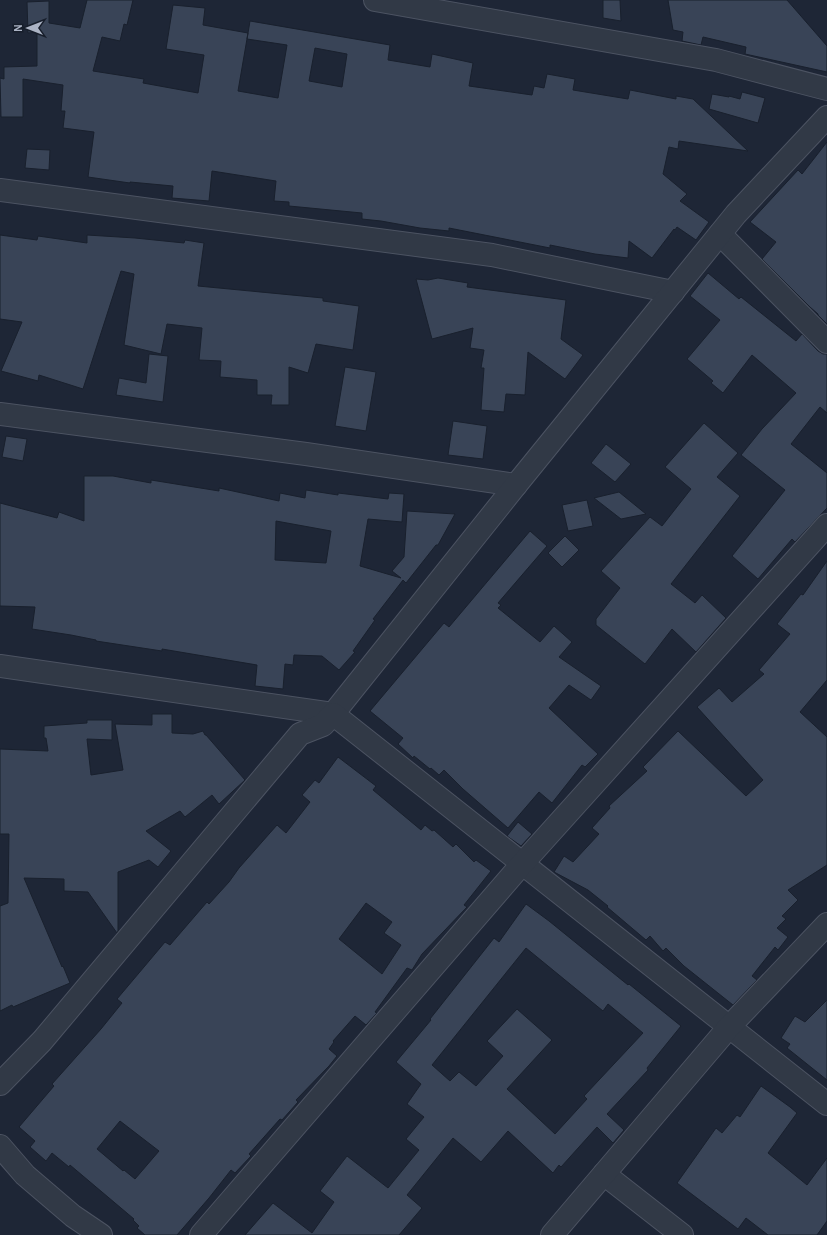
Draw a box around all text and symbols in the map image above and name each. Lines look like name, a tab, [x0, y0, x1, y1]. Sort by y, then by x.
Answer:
north arrow	[8, 8, 48, 48]
text: N	[12, 24, 25, 32]

